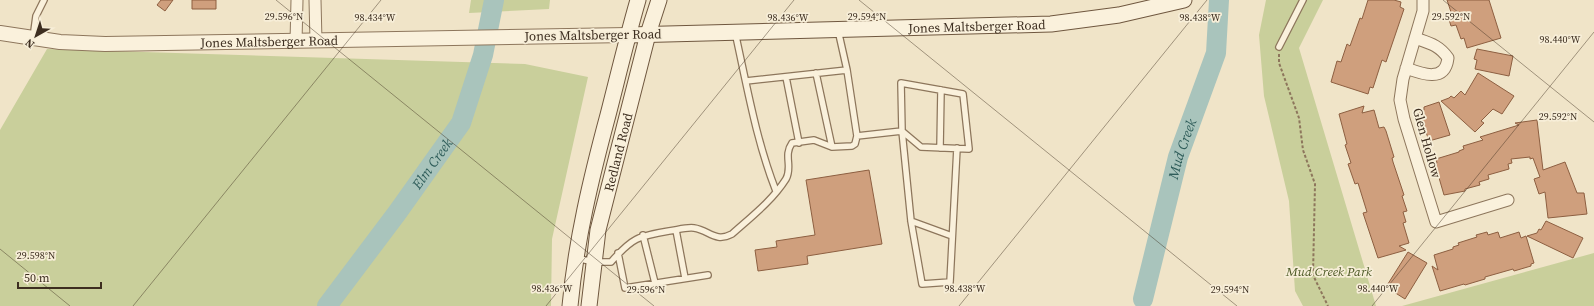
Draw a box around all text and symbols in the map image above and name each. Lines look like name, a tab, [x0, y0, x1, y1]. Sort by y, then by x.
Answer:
text: 29.596°N	[265, 10, 303, 23]
text: 29.594°N	[848, 10, 886, 23]
text: 29.592°N	[1432, 10, 1470, 23]
text: 98.434°W	[355, 11, 396, 24]
text: 98.436°W	[768, 11, 809, 24]
text: 98.438°W	[1180, 11, 1221, 24]
north arrow	[16, 16, 56, 56]
street label: Jones Maltsberger Road	[907, 16, 1046, 36]
street label: Jones Maltsberger Road	[523, 25, 662, 45]
street label: Jones Maltsberger Road	[199, 31, 339, 51]
text: 98.440°W	[1540, 33, 1581, 46]
text: N	[22, 35, 38, 52]
street label: Glen Hollow	[1409, 106, 1445, 180]
street label: Redland Road	[600, 110, 636, 193]
text: 29.592°N	[1539, 110, 1577, 123]
water label: Mud Creek	[1163, 116, 1201, 182]
water label: Elm Creek	[407, 134, 457, 194]
text: 29.598°N	[17, 249, 55, 262]
park label: Mud Creek Park	[1285, 263, 1373, 280]
scale bar	[18, 264, 101, 290]
text: 50 m	[24, 270, 50, 286]
text: 98.436°W	[532, 282, 573, 295]
text: 98.438°W	[945, 282, 986, 295]
text: 98.440°W	[1358, 282, 1399, 295]
text: 29.596°N	[627, 283, 665, 296]
text: 29.594°N	[1211, 283, 1249, 296]

